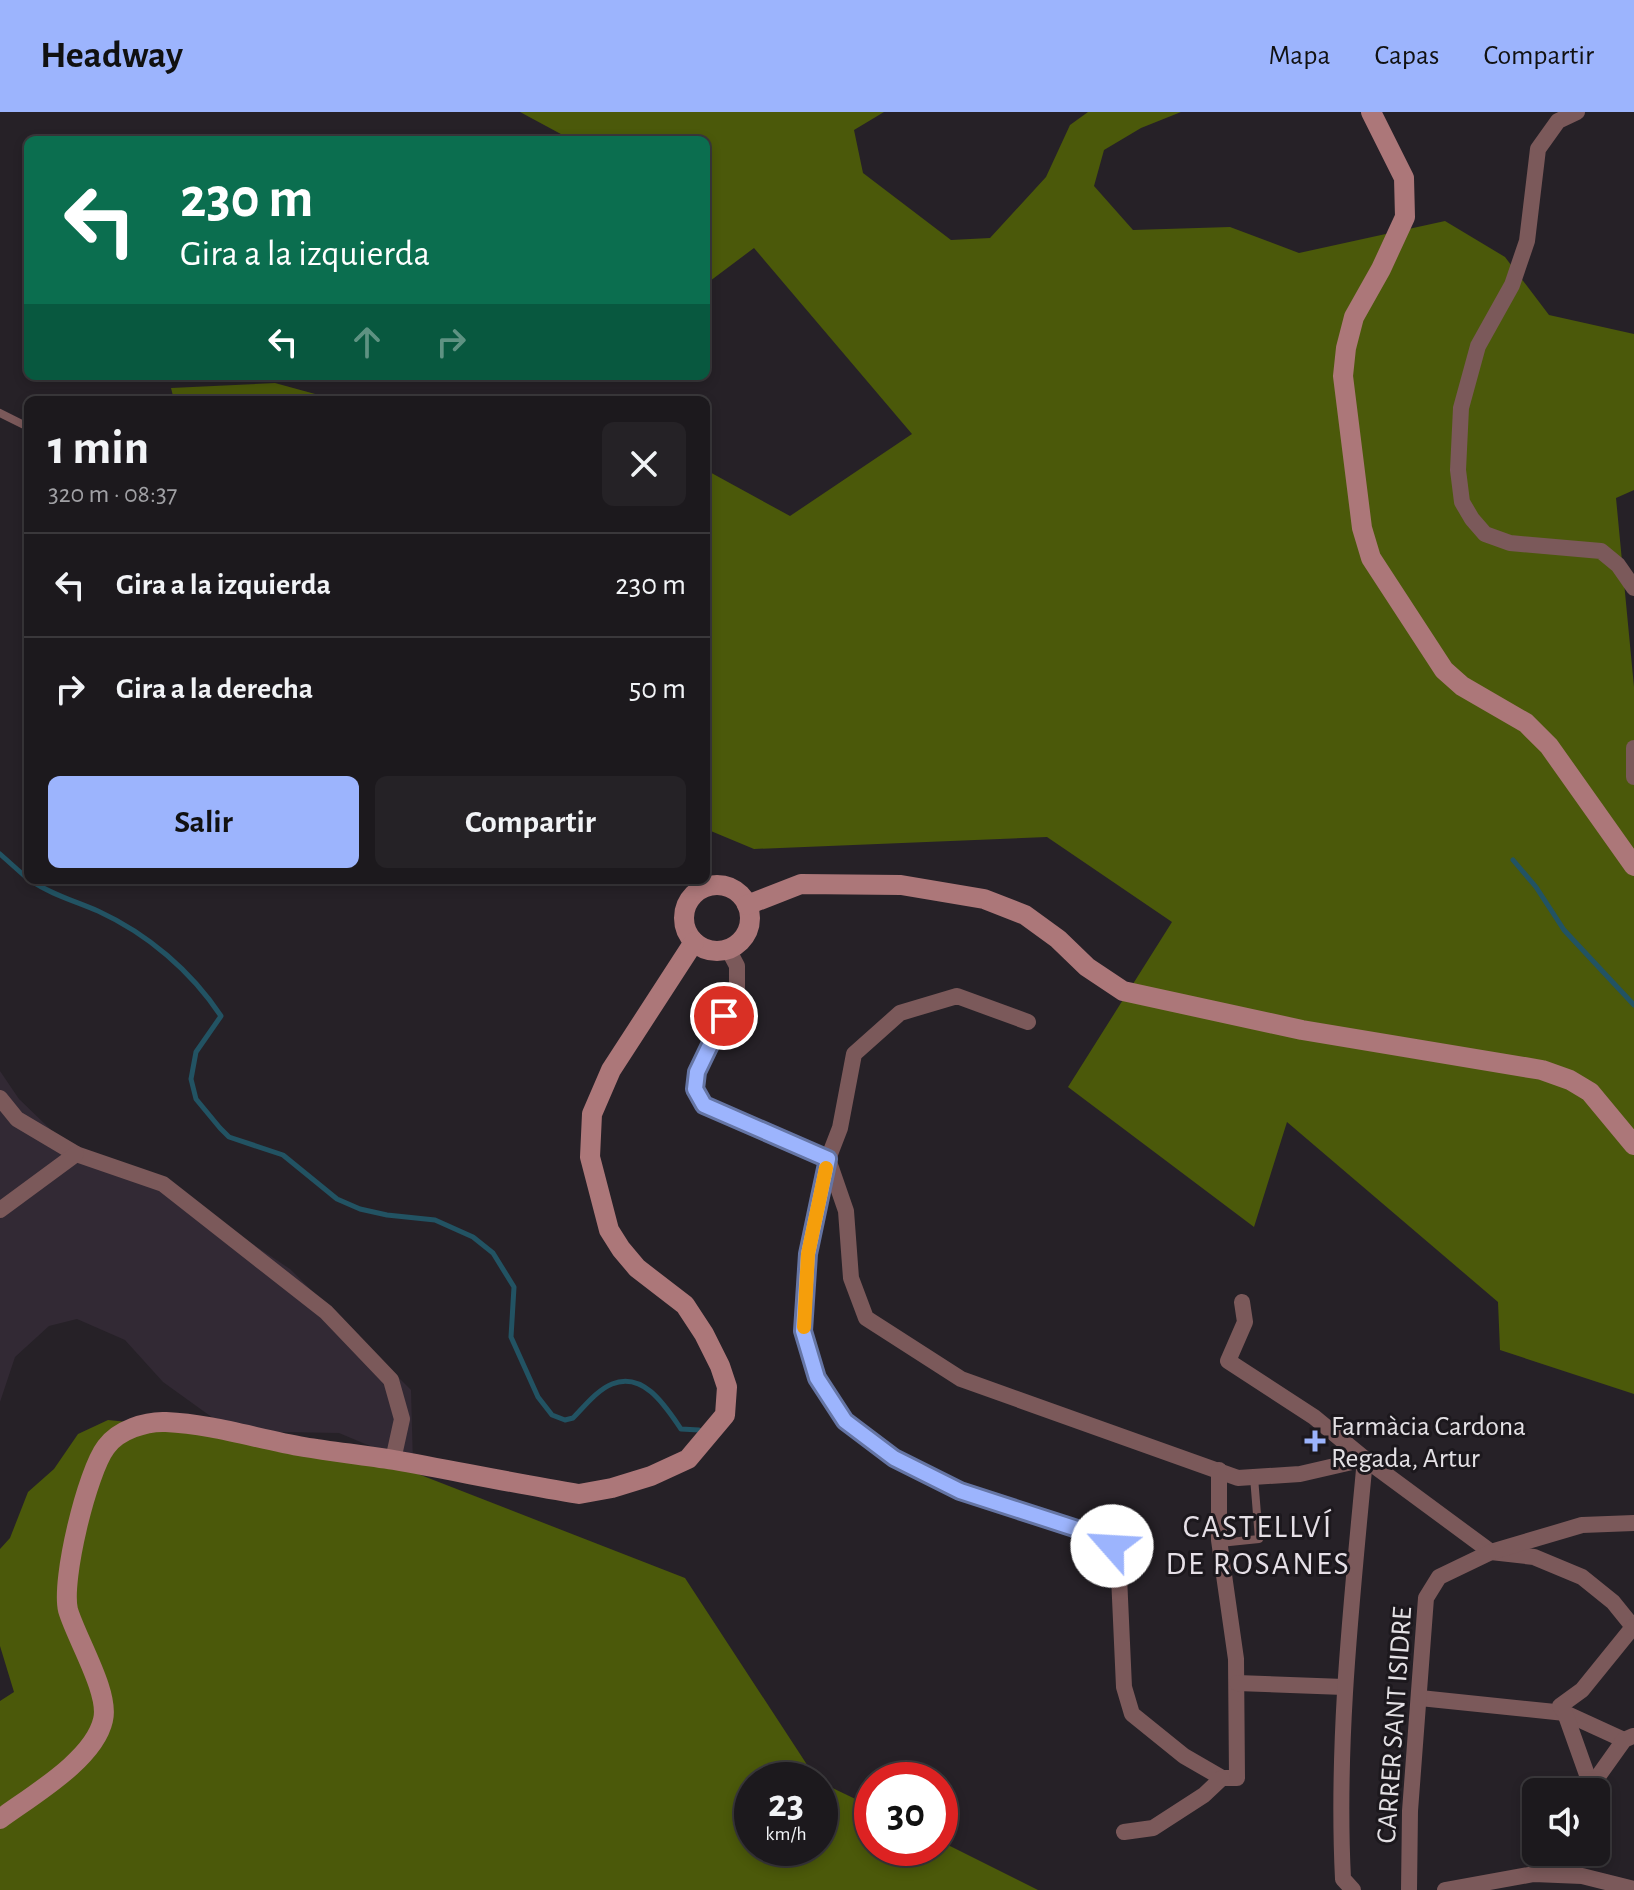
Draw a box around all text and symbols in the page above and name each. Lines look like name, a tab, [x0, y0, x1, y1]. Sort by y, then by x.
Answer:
text: Headway	[40, 37, 183, 75]
text: Mapa	[1268, 42, 1330, 70]
text: Capas	[1374, 42, 1439, 70]
text: Compartir	[1483, 42, 1594, 70]
icon: left	[48, 168, 152, 272]
text: 230 m	[180, 171, 313, 227]
text: Gira a la izquierda	[180, 236, 430, 272]
icon: left	[261, 320, 305, 364]
icon: ahead	[345, 320, 389, 364]
icon: right	[429, 320, 473, 364]
button: close	[602, 422, 686, 506]
text: 1 min	[48, 425, 149, 473]
text: 320 m · 08:37	[48, 481, 177, 507]
icon: left	[48, 563, 92, 607]
text: Gira a la izquierda	[116, 570, 331, 600]
text: 230 m	[615, 570, 686, 600]
icon: right	[48, 667, 92, 711]
text: Gira a la derecha	[116, 674, 313, 704]
text: 50 m	[629, 674, 686, 704]
button: Salir	[48, 776, 359, 868]
button: Compartir	[375, 776, 686, 868]
pin	[690, 982, 758, 1050]
icon: arrive	[702, 994, 746, 1038]
place label: Farmàcia Cardona Regada, Artur	[1331, 1413, 1526, 1473]
marker: Farmàcia Cardona Regada, Artur	[1306, 1432, 1324, 1450]
position arrow	[1070, 1504, 1154, 1588]
district label: CASTELLVÍ DE ROSANES	[1165, 1508, 1351, 1580]
street label: CARRER SANT ISIDRE	[1373, 1606, 1417, 1844]
speed limit sign: 30	[854, 1762, 958, 1866]
map controls	[1522, 1778, 1610, 1866]
button: sound	[1522, 1778, 1610, 1866]
text: 23	[768, 1784, 804, 1824]
text: km/h	[765, 1824, 807, 1844]

